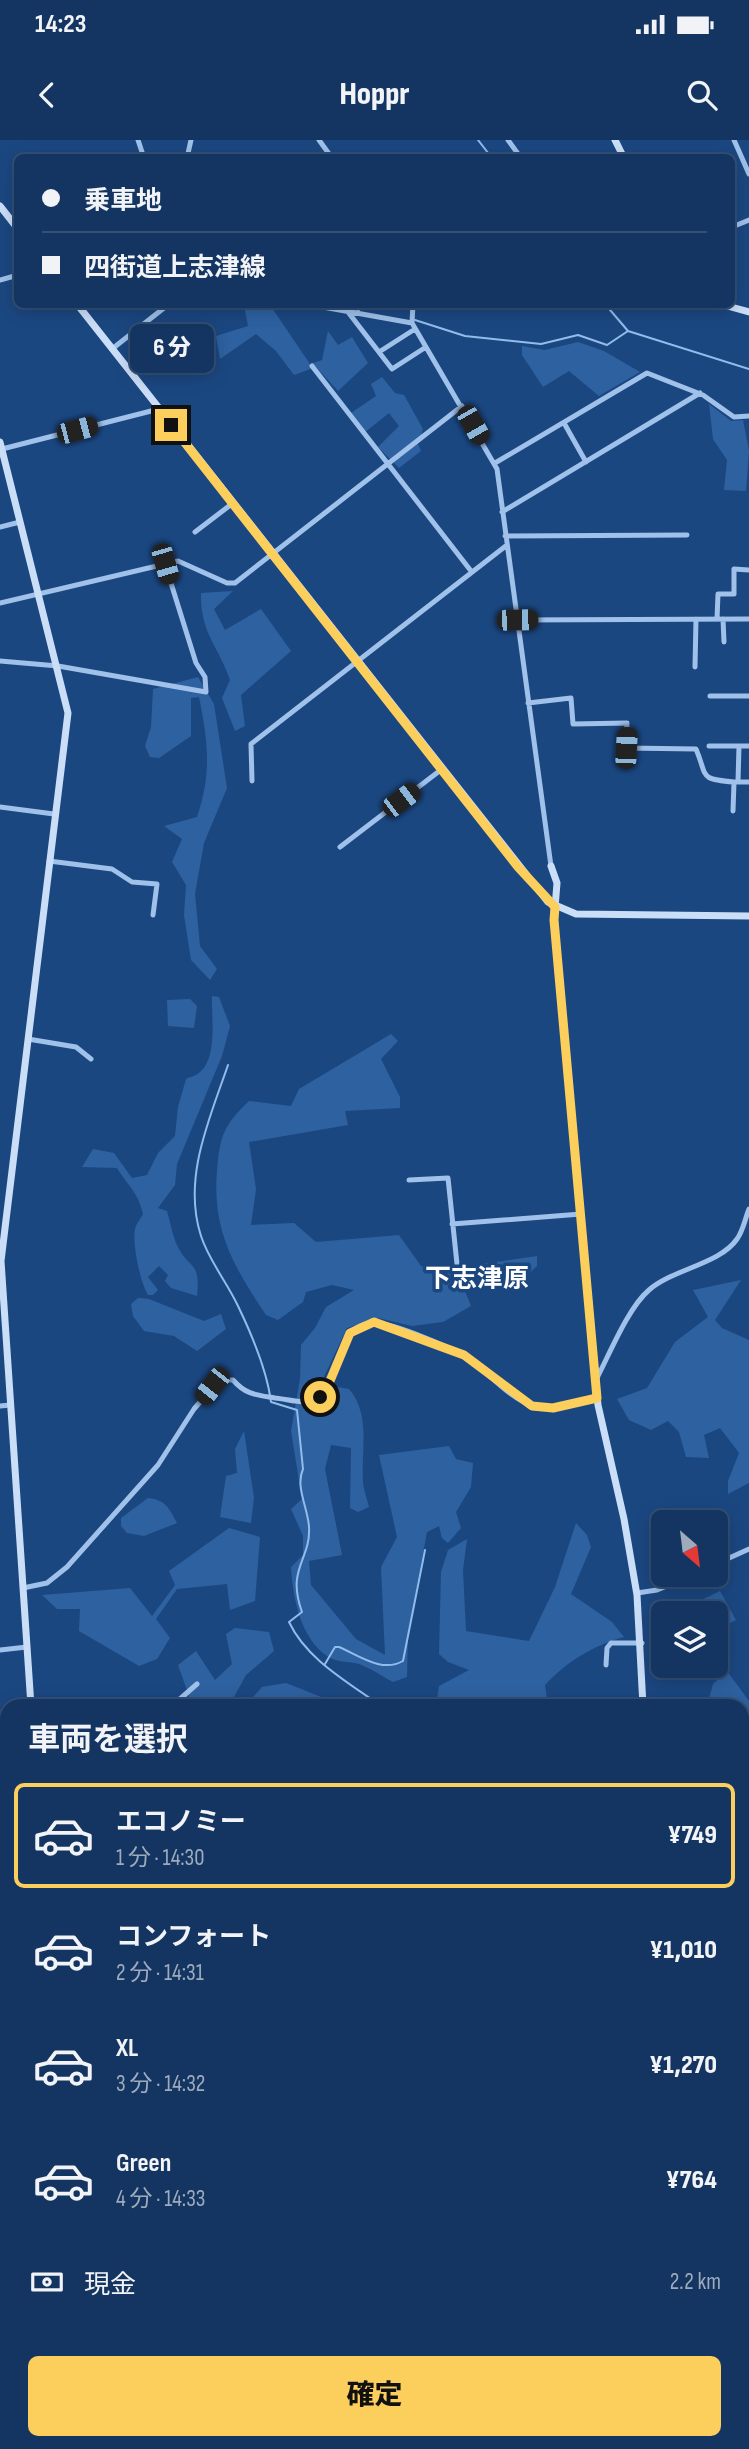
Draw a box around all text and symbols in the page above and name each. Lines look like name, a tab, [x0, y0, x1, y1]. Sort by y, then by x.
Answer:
text: 14:23	[35, 9, 86, 40]
text: Hoppr	[339, 75, 410, 114]
icon: back	[28, 76, 66, 114]
icon: search	[683, 76, 721, 114]
text: 乗車地	[84, 186, 162, 217]
text: 四街道上志津線	[84, 253, 266, 284]
callout: 6 分	[129, 324, 213, 372]
text: 6 分	[153, 334, 191, 362]
car	[454, 402, 493, 448]
route end	[155, 409, 187, 441]
car	[54, 414, 101, 446]
car	[150, 541, 181, 587]
car	[496, 609, 539, 631]
car	[615, 726, 638, 770]
car	[378, 779, 425, 821]
district label: 下志津原	[425, 1264, 529, 1295]
car	[191, 1363, 234, 1409]
route start	[304, 1381, 336, 1413]
north arrow	[651, 1510, 728, 1587]
map controls	[651, 1510, 728, 1678]
button: layers	[651, 1601, 728, 1678]
text: 車両を選択	[28, 1721, 188, 1760]
icon: car	[32, 1804, 95, 1867]
text: エコノミー	[116, 1807, 246, 1838]
text: ¥749	[668, 1820, 717, 1851]
text: 1 分 · 14:30	[116, 1844, 205, 1872]
icon: car	[32, 1919, 95, 1982]
text: コンフォート	[116, 1922, 271, 1953]
text: ¥1,010	[650, 1935, 717, 1966]
text: 2 分 · 14:31	[116, 1959, 204, 1987]
text: XL	[116, 2033, 138, 2064]
icon: car	[32, 2034, 95, 2097]
text: ¥1,270	[650, 2050, 717, 2081]
text: 3 分 · 14:32	[116, 2070, 205, 2098]
text: Green	[116, 2148, 171, 2179]
icon: car	[32, 2149, 95, 2212]
text: ¥764	[666, 2165, 717, 2196]
text: 4 分 · 14:33	[116, 2185, 205, 2213]
icon: cash	[28, 2263, 66, 2301]
text: 2.2 km	[670, 2268, 721, 2296]
text: 現金	[84, 2270, 136, 2301]
button: 確定	[28, 2356, 721, 2436]

